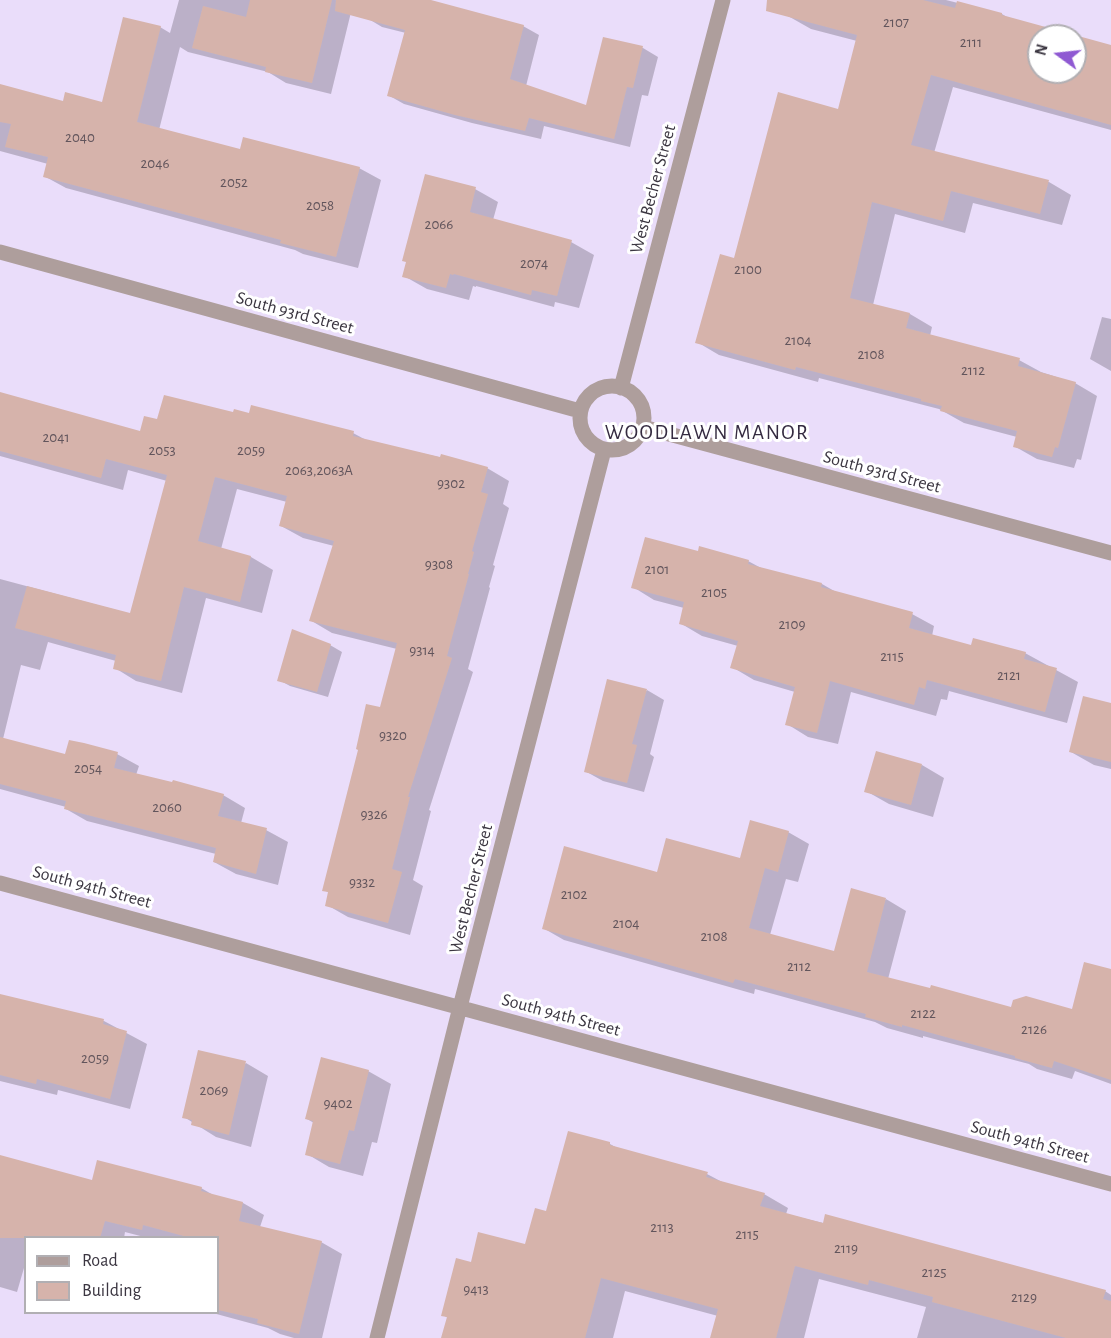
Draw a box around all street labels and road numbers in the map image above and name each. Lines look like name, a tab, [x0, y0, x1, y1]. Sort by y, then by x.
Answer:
street label: West Becher Street	[625, 122, 681, 256]
street label: South 93rd Street	[234, 287, 356, 339]
street label: South 93rd Street	[821, 446, 943, 498]
street label: West Becher Street	[444, 822, 498, 956]
street label: South 94th Street	[30, 861, 154, 913]
street label: South 94th Street	[499, 989, 623, 1041]
street label: South 94th Street	[968, 1116, 1092, 1168]

